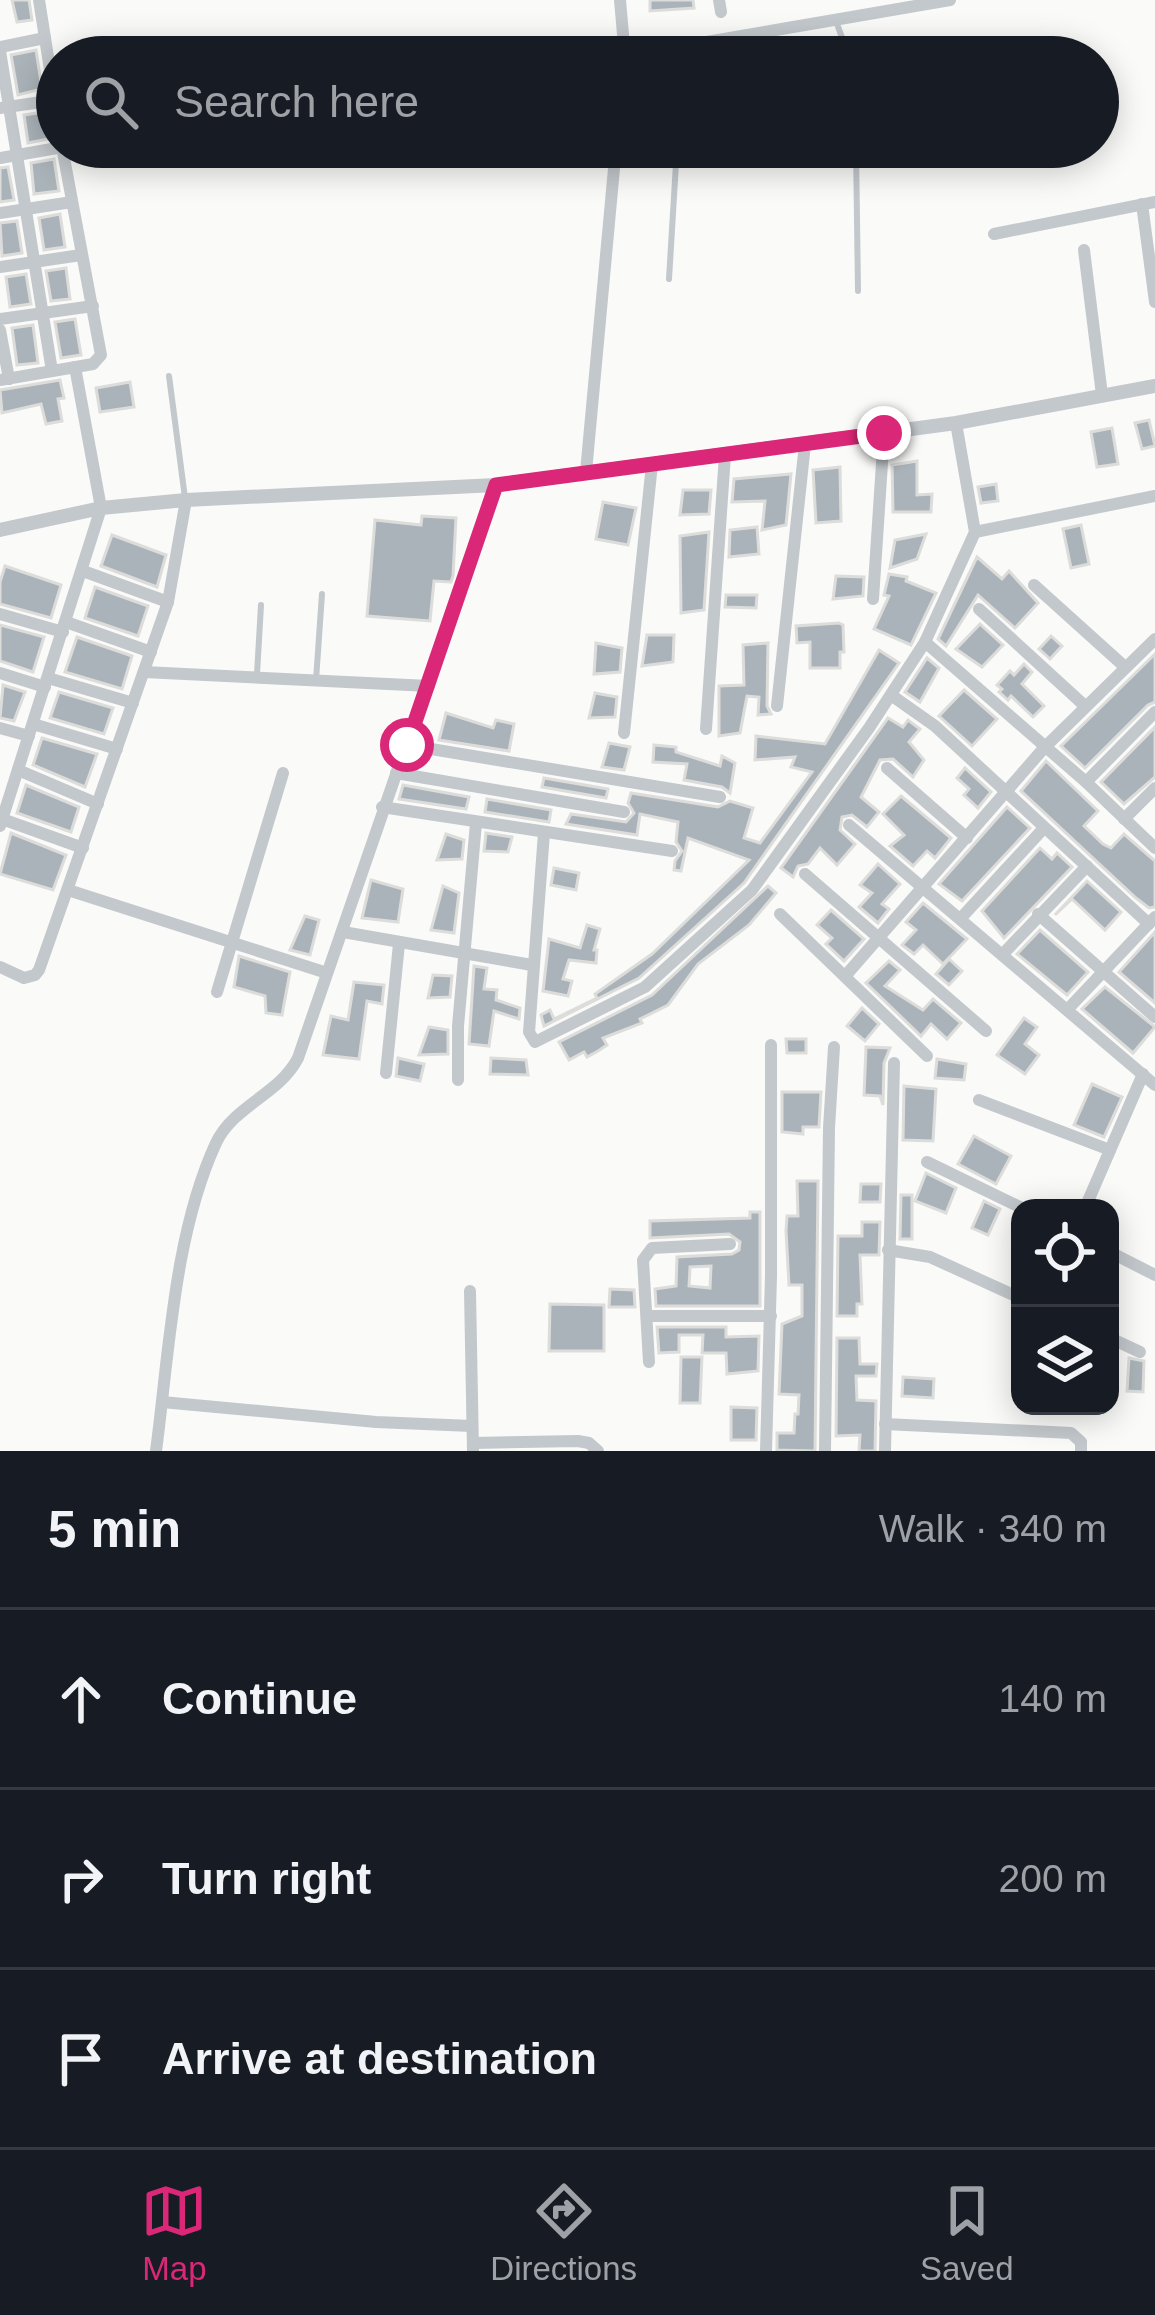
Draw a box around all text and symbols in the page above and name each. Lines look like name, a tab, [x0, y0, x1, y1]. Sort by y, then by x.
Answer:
search box	[36, 36, 1119, 168]
icon: search	[78, 69, 144, 135]
text: Search here	[174, 76, 419, 127]
route end	[857, 406, 911, 460]
route start	[380, 718, 434, 772]
map controls	[1011, 1199, 1119, 1415]
button: locate	[1011, 1199, 1119, 1307]
button: layers	[1011, 1307, 1119, 1415]
text: 5 min	[48, 1501, 181, 1558]
text: Walk · 340 m	[879, 1507, 1107, 1550]
icon: ahead	[48, 1666, 114, 1732]
text: Continue	[162, 1673, 357, 1724]
text: 140 m	[999, 1677, 1107, 1720]
icon: right	[48, 1846, 114, 1912]
text: Turn right	[162, 1853, 371, 1904]
text: 200 m	[999, 1857, 1107, 1900]
icon: arrive	[48, 2026, 114, 2092]
text: Arrive at destination	[162, 2033, 597, 2084]
tab: Map	[141, 2178, 207, 2288]
tab: Directions	[490, 2178, 637, 2288]
tab: Saved	[920, 2178, 1014, 2288]

